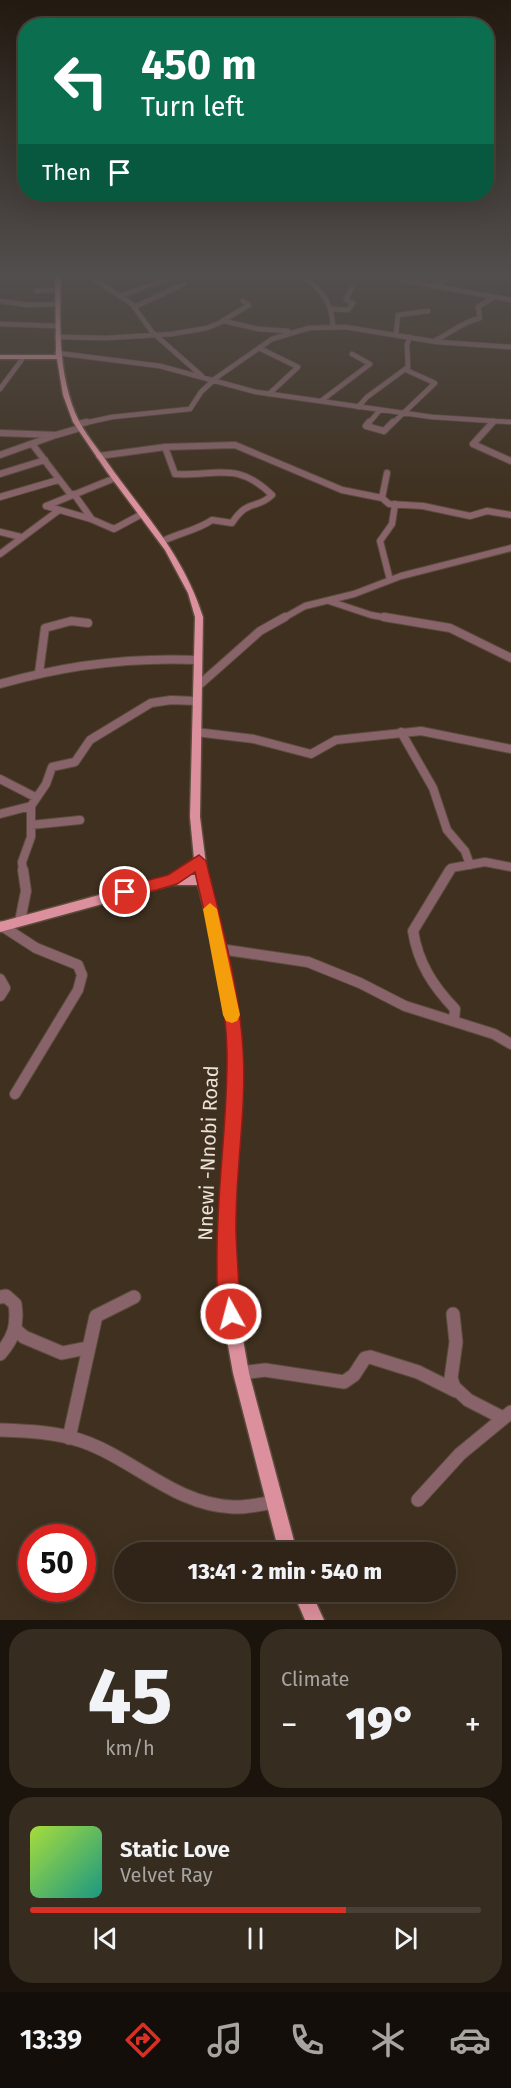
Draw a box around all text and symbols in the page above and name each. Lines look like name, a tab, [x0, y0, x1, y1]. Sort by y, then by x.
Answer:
text: 450 m	[141, 40, 257, 90]
icon: left	[42, 42, 120, 120]
text: Turn left	[141, 91, 244, 123]
icon: arrive	[103, 156, 136, 189]
text: Then	[42, 159, 91, 186]
pin	[99, 866, 150, 917]
icon: arrive	[108, 875, 141, 908]
street label: Nnewi -Nnobi Road	[193, 1065, 223, 1241]
position arrow	[199, 1282, 263, 1346]
speed limit sign: 50	[18, 1524, 96, 1602]
text: 13:41 · 2 min · 540 m	[188, 1558, 382, 1585]
text: 45	[87, 1650, 173, 1744]
text: Climate	[281, 1667, 349, 1691]
text: 19°	[346, 1697, 416, 1751]
text: −	[281, 1705, 298, 1745]
text: +	[465, 1705, 481, 1745]
text: km/h	[105, 1736, 155, 1760]
text: Static Love	[120, 1836, 230, 1863]
text: Velvet Ray	[120, 1863, 213, 1887]
icon: previous	[89, 1922, 122, 1955]
icon: pause	[239, 1922, 272, 1955]
icon: next	[389, 1922, 422, 1955]
icon: directions	[122, 2019, 164, 2061]
icon: music	[204, 2019, 246, 2061]
icon: phone	[286, 2019, 328, 2061]
icon: climate	[367, 2019, 409, 2061]
icon: car	[449, 2019, 491, 2061]
text: 13:39	[20, 2024, 82, 2056]

